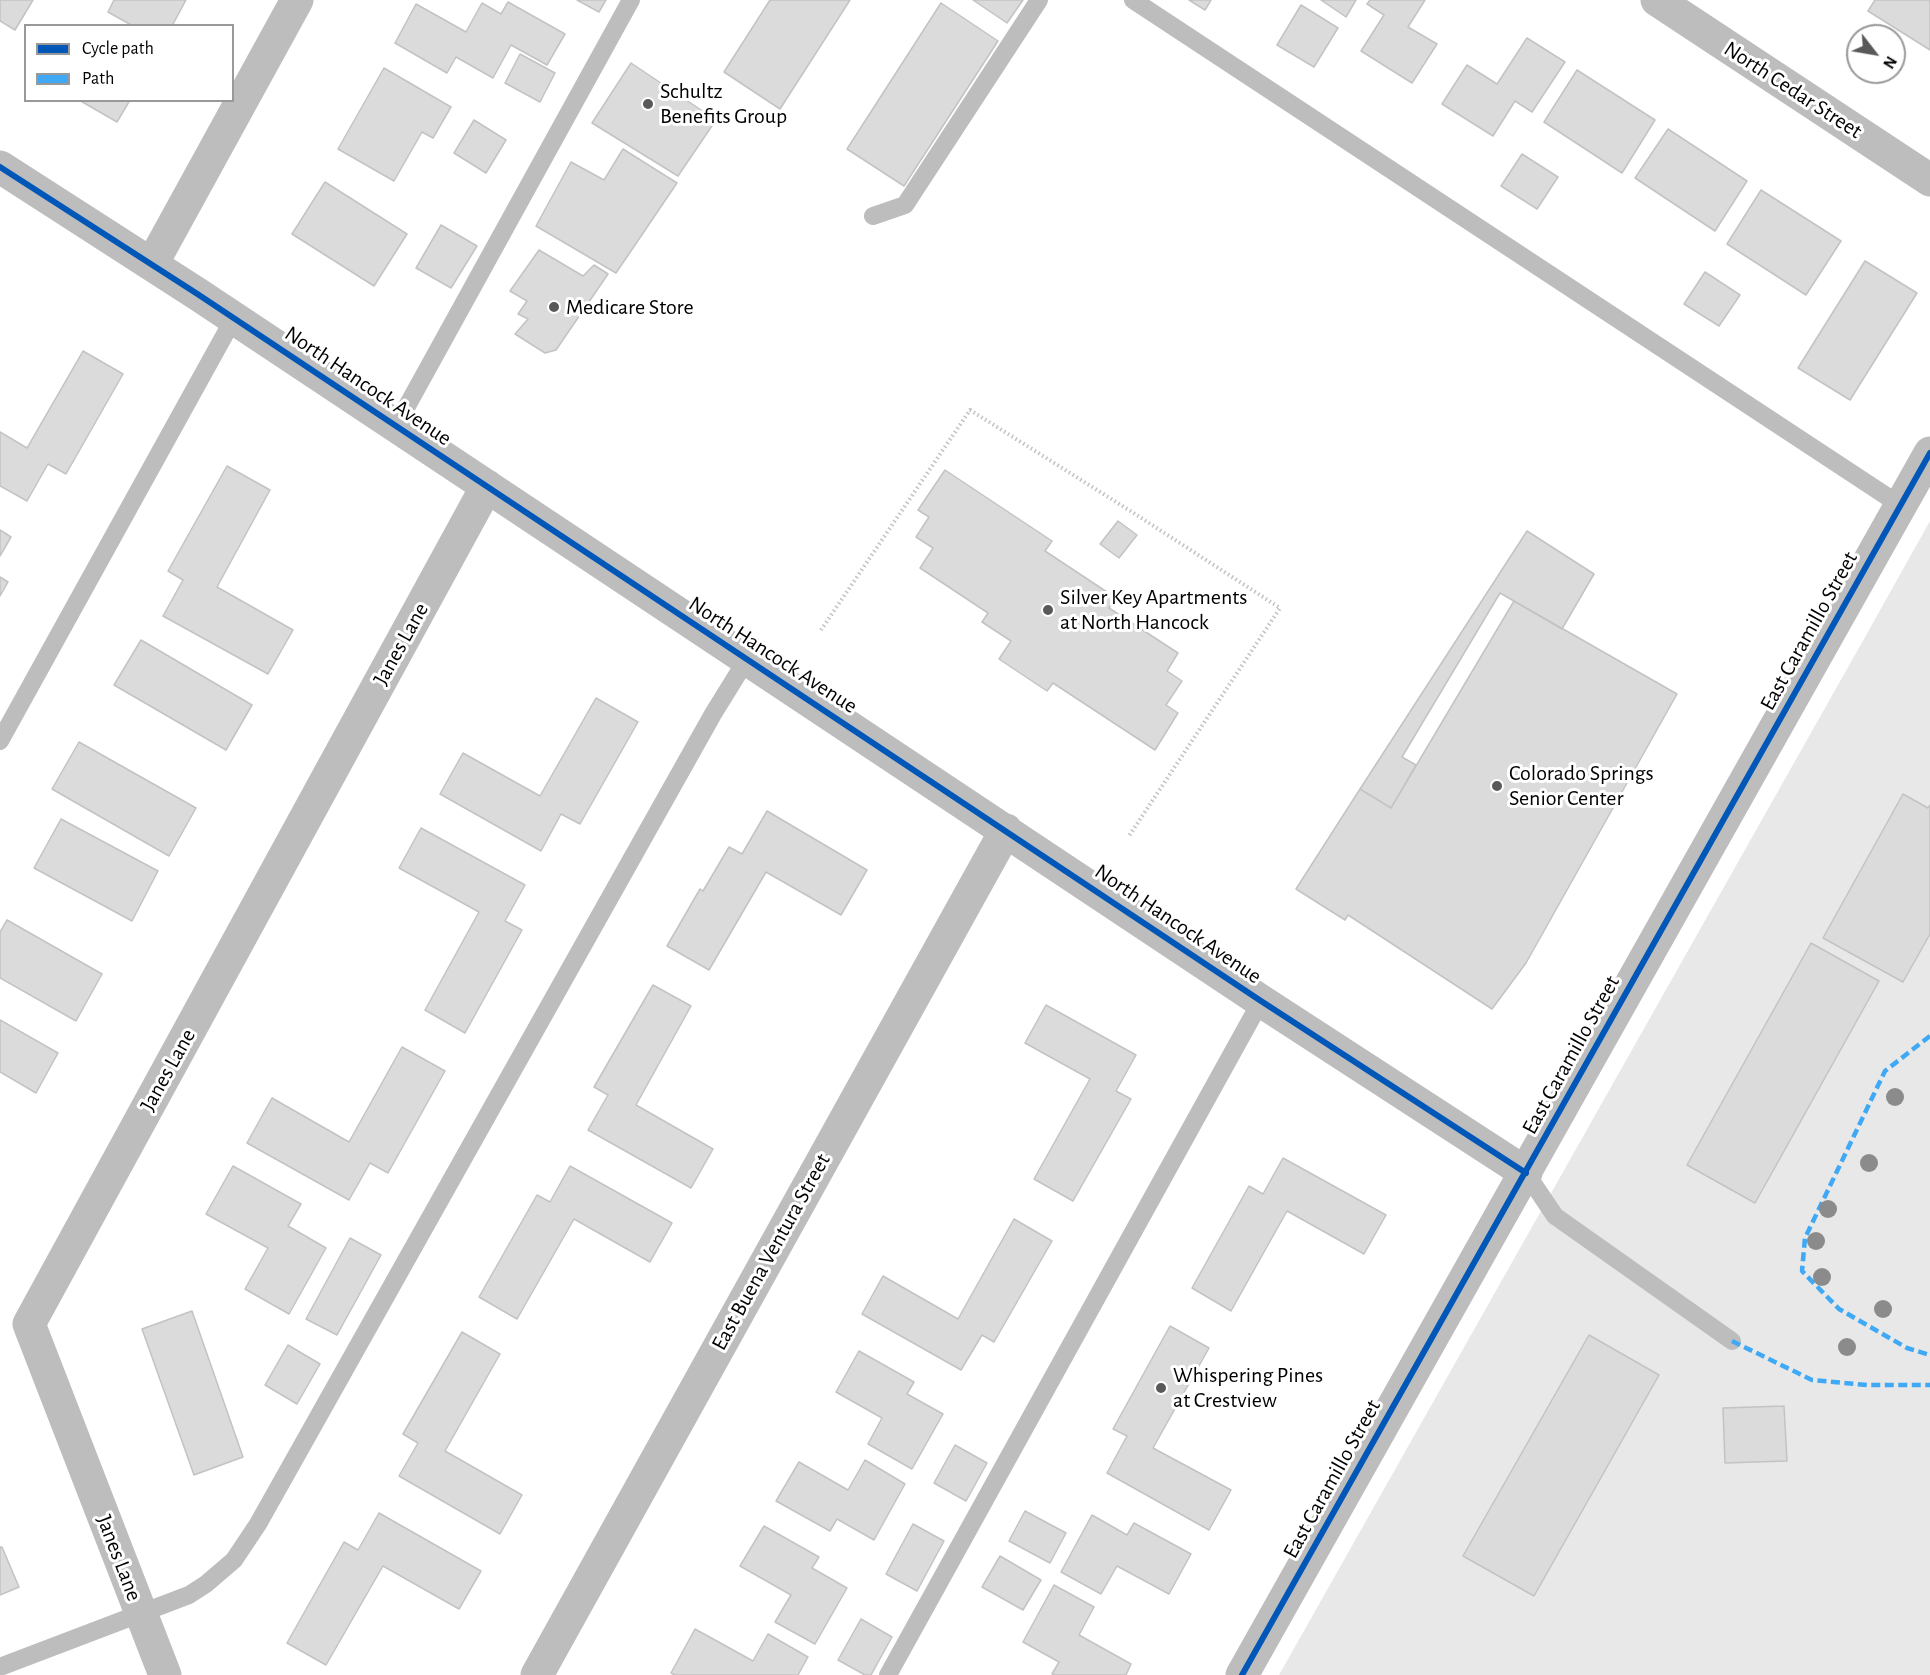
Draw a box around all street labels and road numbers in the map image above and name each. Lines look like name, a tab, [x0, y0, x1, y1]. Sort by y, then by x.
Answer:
street label: North Cedar Street	[1719, 36, 1867, 144]
street label: North Hancock Avenue	[279, 320, 457, 452]
street label: East Caramillo Street	[1754, 547, 1864, 715]
street label: North Hancock Avenue	[684, 591, 862, 719]
street label: Janes Lane	[368, 598, 434, 690]
street label: North Hancock Avenue	[1089, 858, 1267, 990]
street label: East Caramillo Street	[1516, 971, 1626, 1139]
street label: Janes Lane	[135, 1024, 201, 1116]
street label: East Buena Ventura Street	[706, 1149, 836, 1355]
street label: East Caramillo Street	[1277, 1395, 1387, 1563]
street label: Janes Lane	[91, 1511, 147, 1605]

